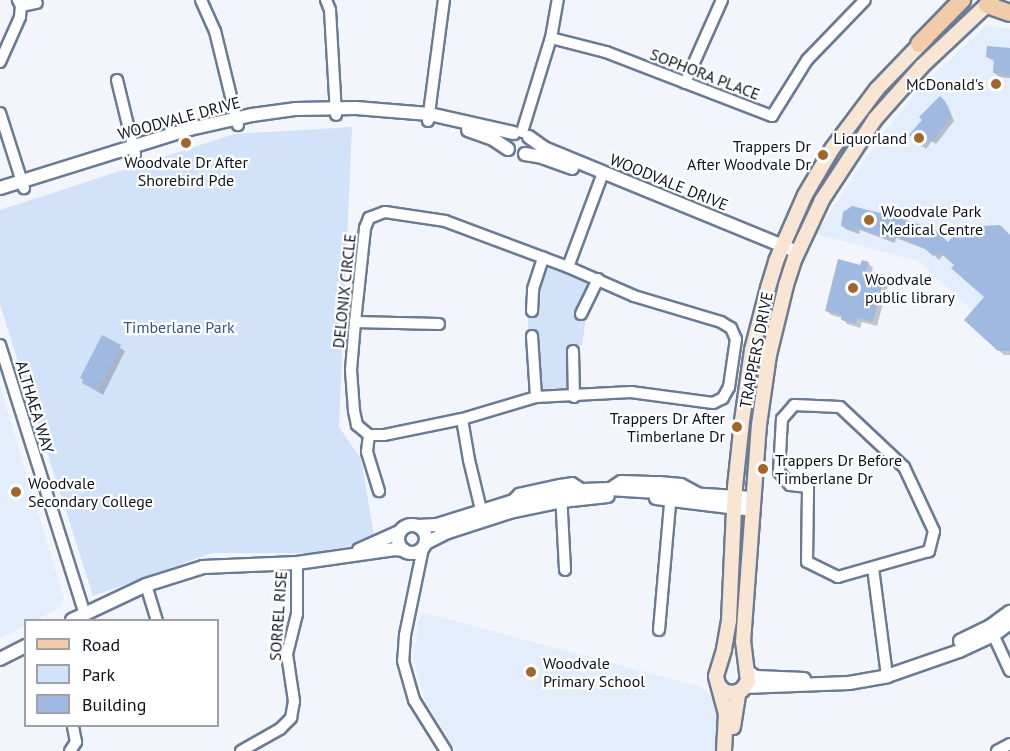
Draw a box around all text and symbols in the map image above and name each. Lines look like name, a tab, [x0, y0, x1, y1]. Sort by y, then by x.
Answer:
street label: SOPHORA PLACE	[647, 44, 763, 104]
place label: McDonald's	[906, 74, 984, 94]
marker: McDonald's	[989, 77, 1003, 91]
street label: WOODVALE DRIVE	[116, 92, 242, 144]
place label: Liquorland	[833, 128, 907, 148]
marker: Liquorland	[912, 131, 926, 145]
marker: Woodvale Dr After Shorebird Pde	[179, 136, 193, 150]
place label: Trappers Dr After Woodvale Dr	[687, 136, 811, 174]
marker: Trappers Dr After Woodvale Dr	[816, 148, 830, 162]
street label: WOODVALE DRIVE	[607, 149, 731, 215]
place label: Woodvale Dr After Shorebird Pde	[124, 152, 248, 190]
place label: Woodvale Park Medical Centre	[881, 201, 983, 239]
marker: Woodvale Park Medical Centre	[862, 213, 876, 227]
street label: DELONIX CIRCLE	[328, 233, 360, 349]
place label: Woodvale public library	[865, 269, 955, 307]
marker: Woodvale public library	[846, 281, 860, 295]
street label: TRAPPERS DRIVE	[735, 290, 777, 410]
park label: Timberlane Park	[123, 317, 235, 337]
street label: ALTHAEA WAY	[12, 358, 58, 456]
place label: Trappers Dr After Timberlane Dr	[609, 408, 725, 446]
marker: Trappers Dr After Timberlane Dr	[730, 420, 744, 434]
place label: Trappers Dr Before Timberlane Dr	[775, 450, 902, 488]
marker: Trappers Dr Before Timberlane Dr	[756, 462, 770, 476]
place label: Woodvale Secondary College	[28, 473, 154, 511]
marker: Woodvale Secondary College	[9, 485, 23, 499]
street label: SORREL RISE	[265, 570, 291, 662]
legend	[24, 619, 219, 727]
text: Road	[82, 633, 120, 656]
place label: Woodvale Primary School	[543, 653, 645, 691]
text: Park	[82, 663, 115, 686]
marker: Woodvale Primary School	[524, 665, 538, 679]
text: Building	[82, 693, 146, 716]

